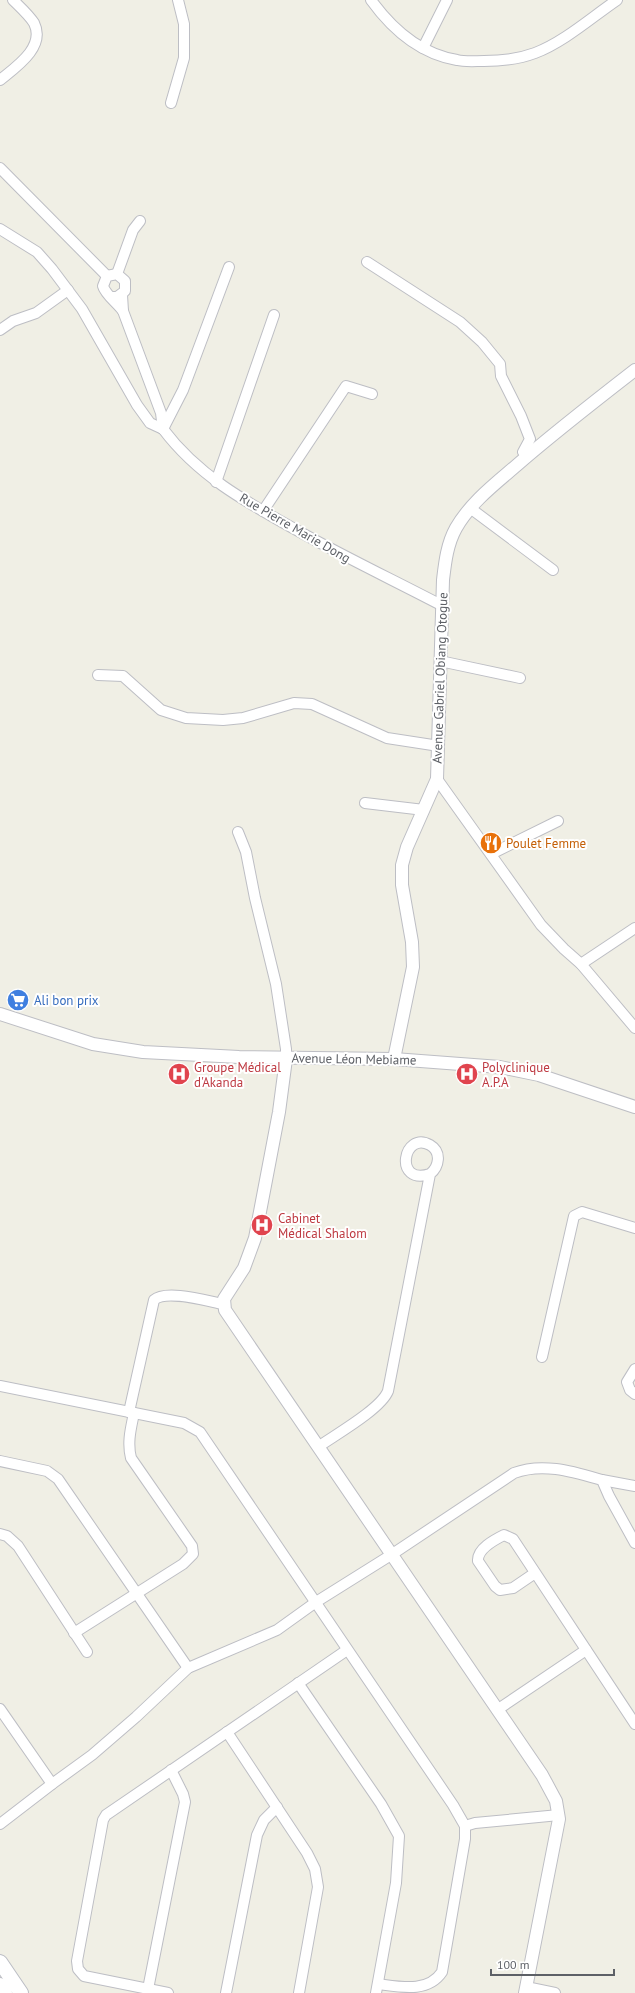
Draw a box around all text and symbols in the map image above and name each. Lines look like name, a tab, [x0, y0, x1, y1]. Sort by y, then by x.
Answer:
street label: Rue Pierre Marie Dong	[237, 489, 353, 567]
street label: Avenue Gabriel Obiang Otogue	[429, 592, 451, 764]
restaurant icon: Poulet Femme	[478, 830, 504, 856]
place label: Poulet Femme	[506, 835, 586, 852]
supermarket icon: Ali bon prix	[5, 987, 31, 1013]
place label: Ali bon prix	[34, 992, 99, 1009]
street label: Avenue Léon Mebiame	[291, 1049, 417, 1069]
place label: Groupe Médical d'Akanda	[194, 1059, 281, 1091]
place label: Polyclinique A.P.A	[482, 1059, 550, 1091]
hospital icon: Groupe Médical d'Akanda	[166, 1061, 192, 1087]
hospital icon: Polyclinique A.P.A	[454, 1061, 480, 1087]
place label: Cabinet Médical Shalom	[278, 1210, 367, 1242]
hospital icon: Cabinet Médical Shalom	[249, 1212, 275, 1238]
scale bar	[491, 1951, 614, 1977]
text: 100 m	[497, 1957, 530, 1972]

